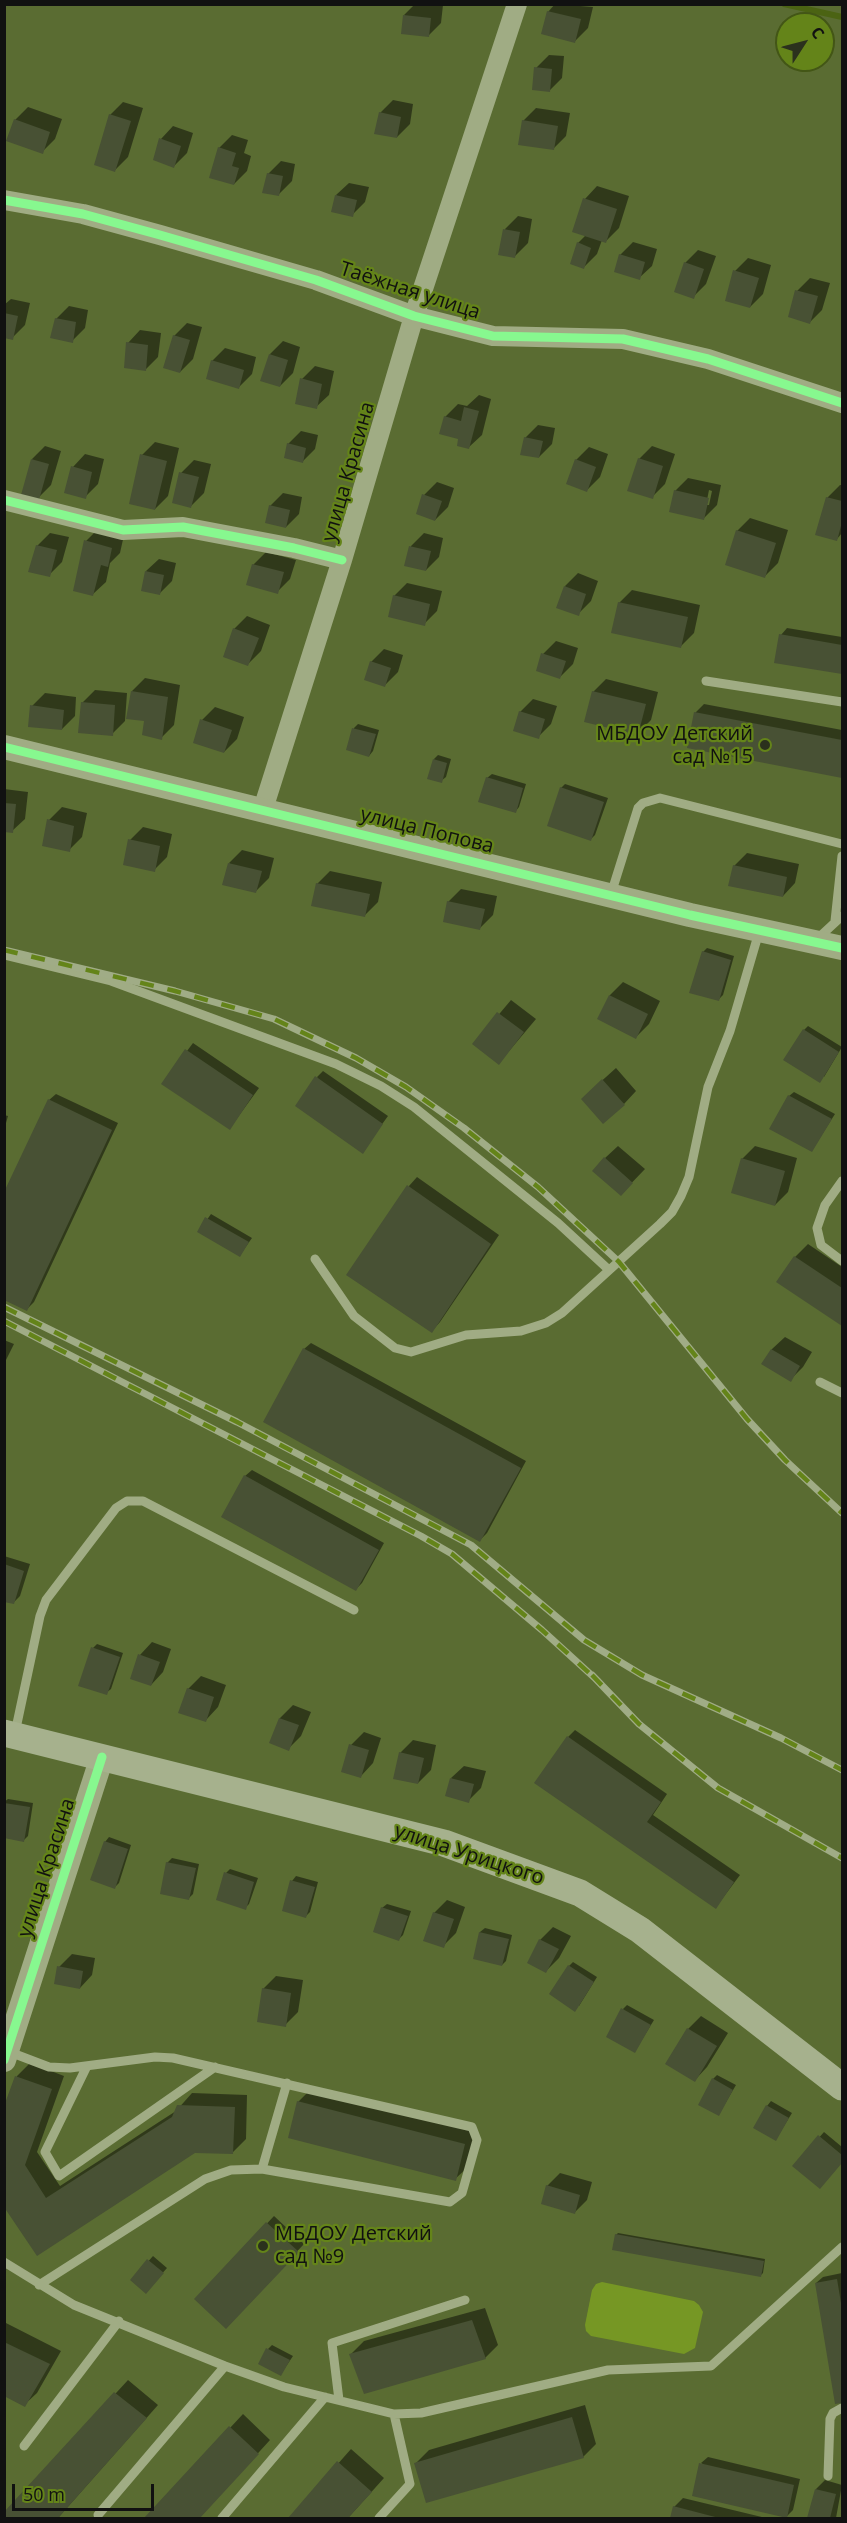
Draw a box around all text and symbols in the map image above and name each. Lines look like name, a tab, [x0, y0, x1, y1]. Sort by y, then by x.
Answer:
north arrow	[775, 12, 835, 72]
text: С	[806, 22, 830, 43]
street label: Таёжная улица	[337, 257, 483, 325]
street label: улица Красина	[318, 399, 380, 545]
place label: МБДОУ Детский сад №15	[596, 722, 753, 769]
marker: МБДОУ Детский сад №15	[758, 738, 772, 752]
street label: улица Попова	[358, 803, 496, 859]
street label: улица Красина	[13, 1796, 81, 1940]
street label: улица Урицкого	[391, 1820, 547, 1890]
place label: МБДОУ Детский сад №9	[275, 2222, 432, 2269]
marker: МБДОУ Детский сад №9	[256, 2239, 270, 2253]
scale bar	[15, 2472, 158, 2510]
text: 50 m	[23, 2482, 65, 2506]

